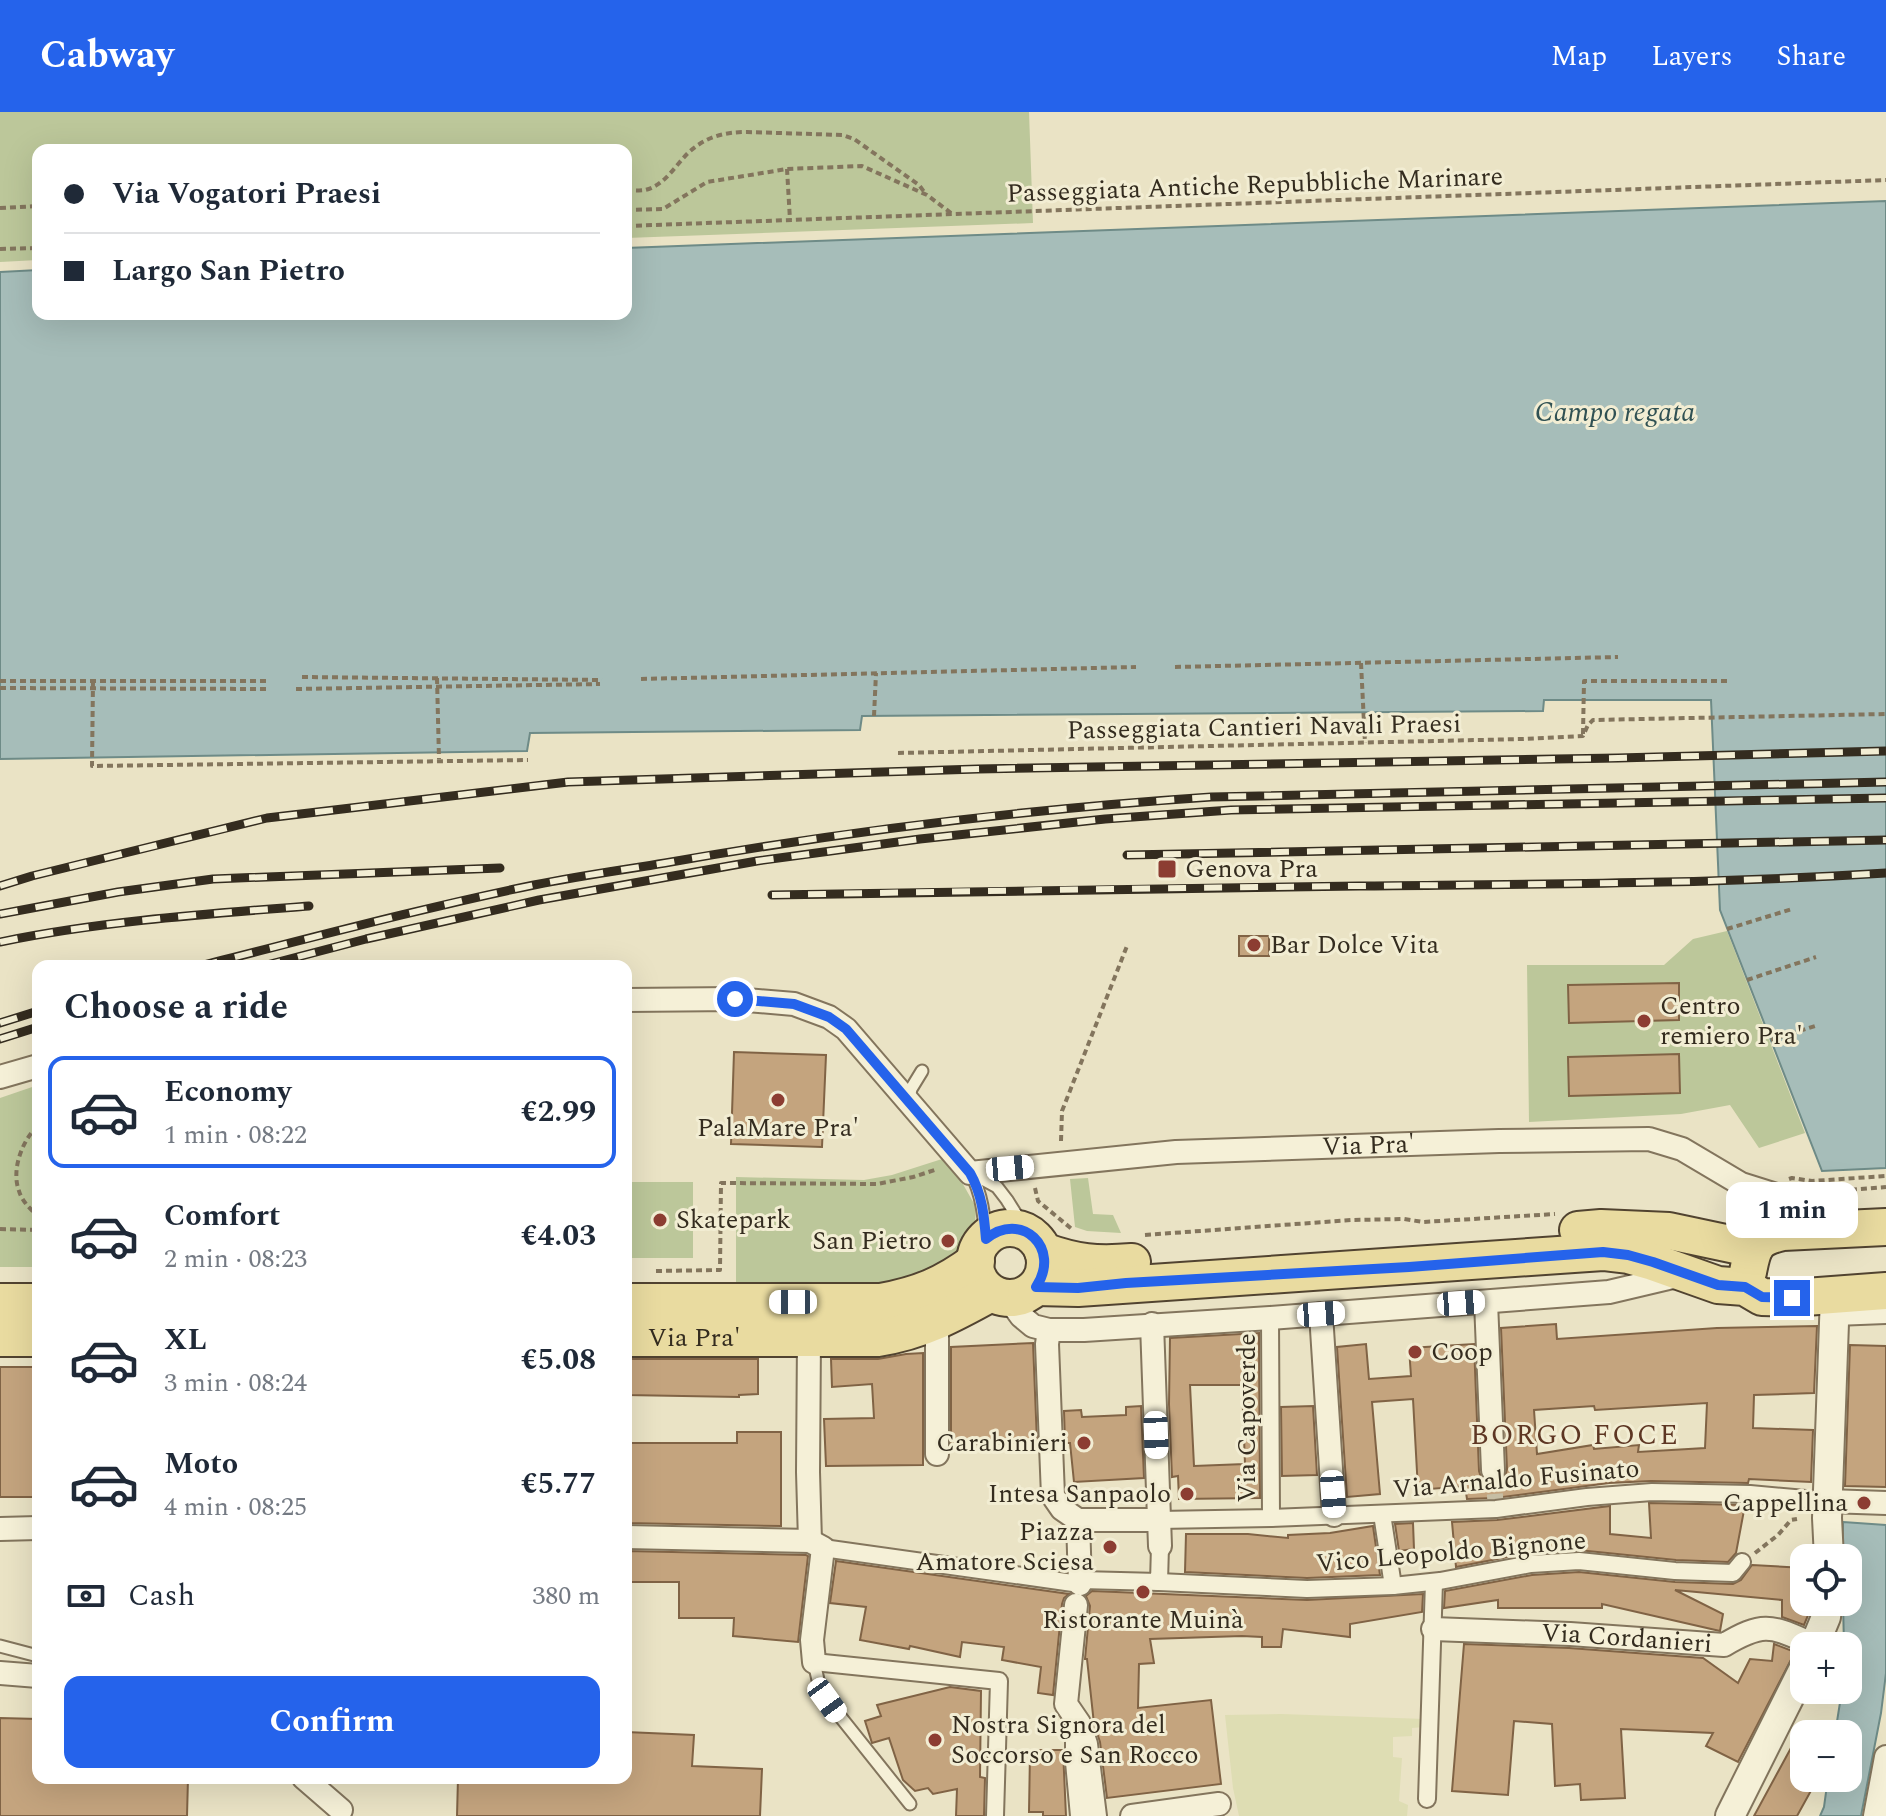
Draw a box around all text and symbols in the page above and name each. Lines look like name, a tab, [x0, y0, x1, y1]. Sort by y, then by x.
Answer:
text: Cabway	[40, 27, 174, 85]
text: Map	[1551, 35, 1607, 78]
text: Layers	[1651, 35, 1733, 78]
text: Share	[1777, 35, 1846, 78]
street label: Passeggiata Antiche Repubbliche Marinare	[1006, 156, 1504, 214]
text: Via Vogatori Praesi	[112, 171, 381, 217]
text: Largo San Pietro	[112, 248, 345, 294]
water label: Campo regata	[1535, 391, 1695, 434]
street label: Passeggiata Cantieri Navali Praesi	[1066, 704, 1462, 750]
place label: Genova Pra	[1185, 849, 1318, 889]
marker: Genova Pra	[1156, 858, 1178, 880]
place label: Bar Dolce Vita	[1270, 925, 1440, 965]
marker: Bar Dolce Vita	[1245, 936, 1263, 954]
text: Choose a ride	[64, 980, 288, 1035]
route start	[717, 981, 753, 1017]
place label: Centro remiero Pra'	[1660, 986, 1803, 1056]
marker: Centro remiero Pra'	[1635, 1012, 1653, 1030]
text: Economy	[164, 1069, 291, 1115]
icon: car	[68, 1076, 140, 1148]
text: €2.99	[521, 1089, 596, 1135]
marker: PalaMare Pra'	[769, 1091, 787, 1109]
place label: PalaMare Pra'	[697, 1108, 859, 1148]
text: 1 min · 08:22	[164, 1115, 307, 1155]
street label: Via Pra'	[1321, 1124, 1415, 1167]
car	[985, 1154, 1035, 1182]
callout: 1 min	[1726, 1182, 1858, 1238]
text: 1 min	[1757, 1190, 1827, 1230]
text: Comfort	[164, 1193, 280, 1239]
icon: car	[68, 1200, 140, 1272]
place label: Skatepark	[676, 1200, 791, 1240]
marker: Skatepark	[651, 1211, 669, 1229]
text: €4.03	[521, 1213, 596, 1259]
place label: San Pietro	[812, 1221, 932, 1261]
marker: San Pietro	[939, 1232, 957, 1250]
text: 2 min · 08:23	[164, 1239, 307, 1279]
route end	[1774, 1280, 1810, 1316]
car	[1436, 1289, 1486, 1317]
car	[769, 1290, 817, 1314]
car	[1296, 1300, 1346, 1328]
text: XL	[164, 1317, 207, 1363]
street label: Via Pra'	[648, 1318, 740, 1358]
icon: car	[68, 1324, 140, 1396]
place label: Coop	[1431, 1332, 1493, 1372]
street label: Via Capoverde	[1227, 1333, 1267, 1503]
text: €5.08	[521, 1337, 596, 1383]
marker: Coop	[1406, 1343, 1424, 1361]
text: 3 min · 08:24	[164, 1363, 307, 1403]
car	[1143, 1411, 1169, 1459]
district label: BORGO FOCE	[1470, 1414, 1680, 1457]
place label: Carabinieri	[936, 1423, 1068, 1463]
marker: Carabinieri	[1075, 1434, 1093, 1452]
text: Moto	[164, 1441, 238, 1487]
icon: car	[68, 1448, 140, 1520]
street label: Via Arnaldo Fusinato	[1391, 1448, 1641, 1510]
text: €5.77	[521, 1461, 596, 1507]
car	[1319, 1469, 1347, 1519]
place label: Intesa Sanpaolo	[988, 1474, 1171, 1514]
place label: Cappellina	[1723, 1483, 1848, 1523]
marker: Intesa Sanpaolo	[1178, 1485, 1196, 1503]
text: 4 min · 08:25	[164, 1487, 307, 1527]
marker: Cappellina	[1855, 1494, 1873, 1512]
place label: Piazza Amatore Sciesa	[915, 1512, 1094, 1582]
street label: Vico Leopoldo Bignone	[1314, 1520, 1588, 1584]
marker: Piazza Amatore Sciesa	[1101, 1538, 1119, 1556]
map controls	[1790, 1544, 1862, 1792]
button: locate	[1790, 1544, 1862, 1616]
text: Cash	[128, 1573, 195, 1619]
icon: cash	[64, 1574, 108, 1618]
text: 380 m	[532, 1576, 600, 1616]
marker: Ristorante Muinà	[1134, 1583, 1152, 1601]
place label: Ristorante Muinà	[1042, 1600, 1244, 1640]
street label: Via Cordanieri	[1541, 1613, 1714, 1664]
button: +	[1790, 1632, 1862, 1704]
car	[803, 1674, 851, 1726]
button: Confirm	[64, 1676, 600, 1768]
place label: Nostra Signora del Soccorso e San Rocco	[951, 1705, 1199, 1775]
button: −	[1790, 1720, 1862, 1792]
marker: Nostra Signora del Soccorso e San Rocco	[926, 1731, 944, 1749]

